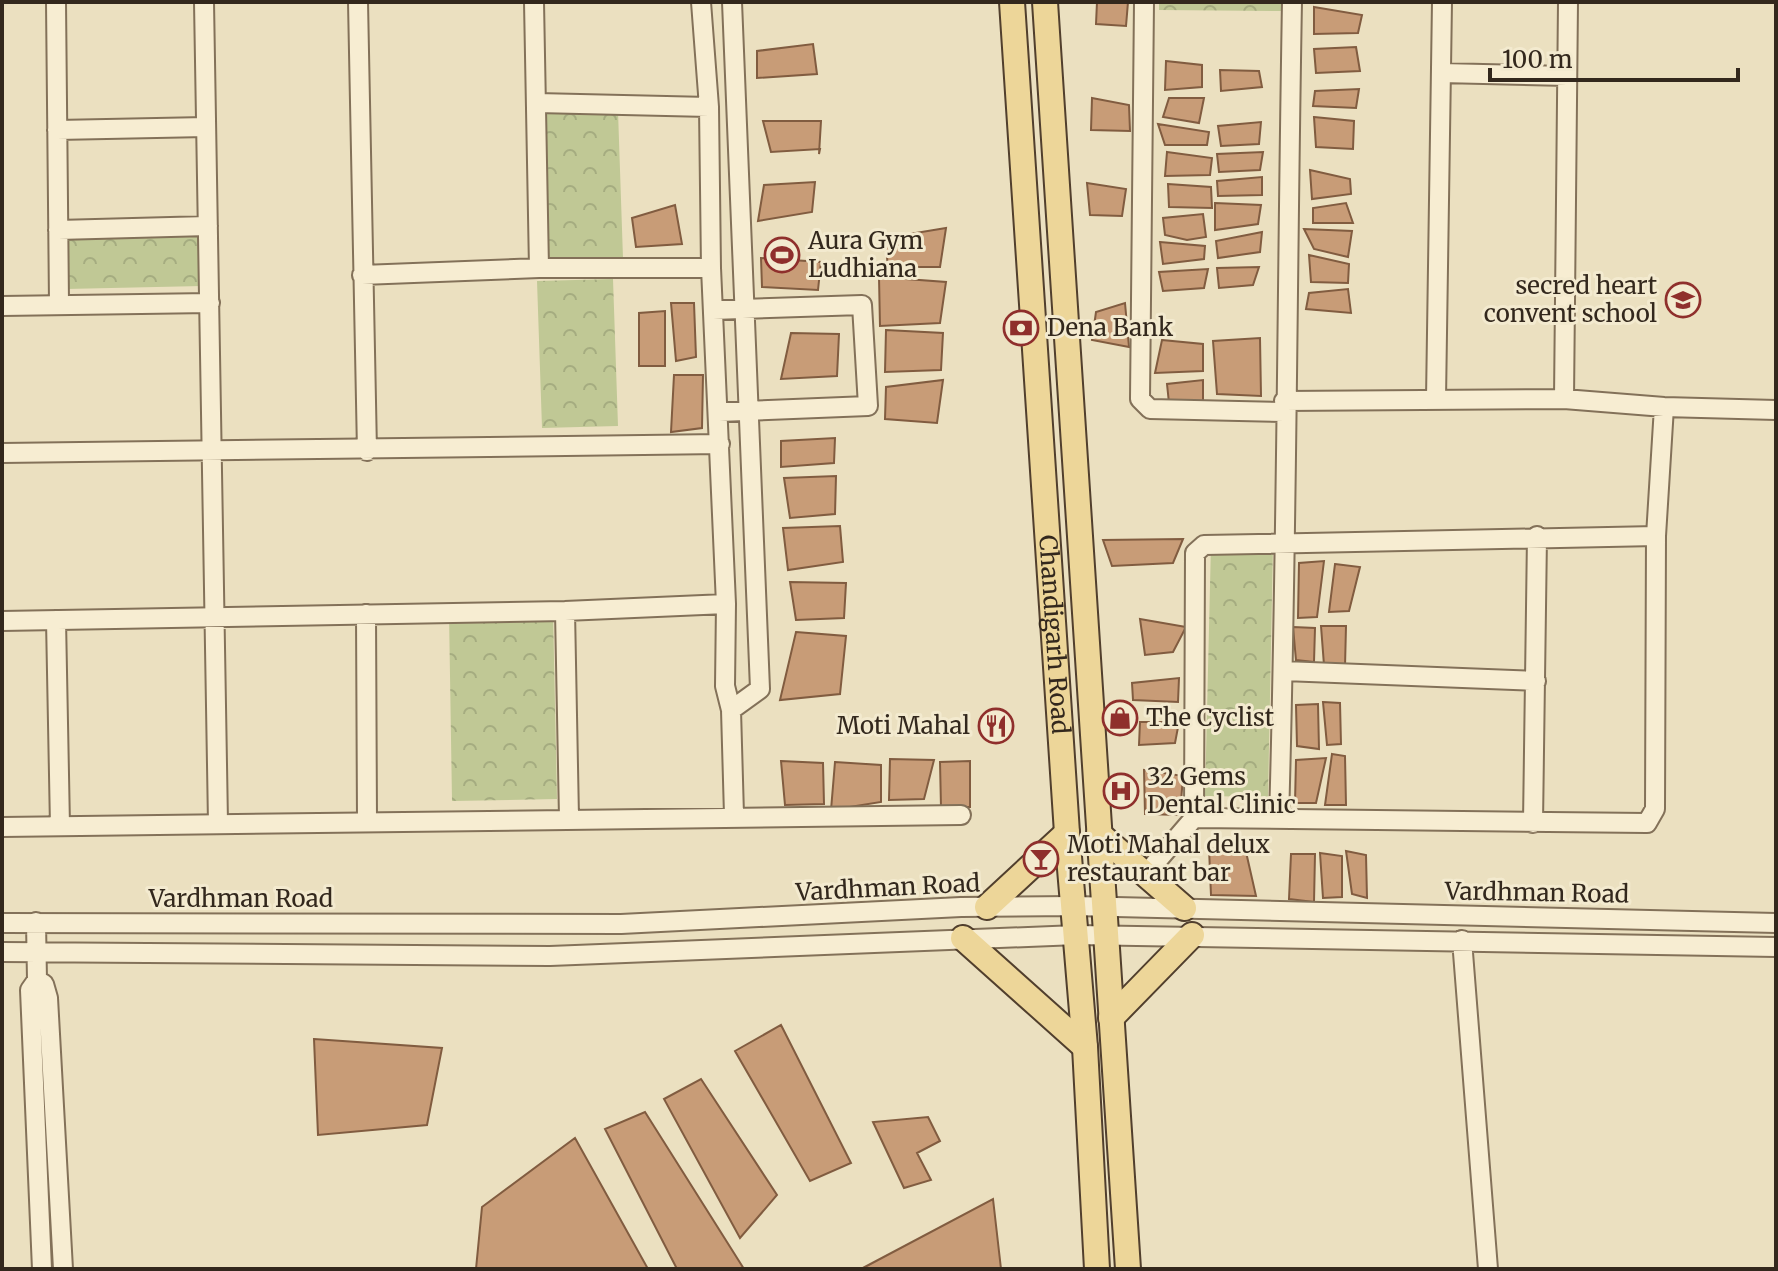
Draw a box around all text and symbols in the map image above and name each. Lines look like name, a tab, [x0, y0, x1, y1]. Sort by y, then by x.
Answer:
scale bar	[1490, 32, 1738, 82]
text: 100 m	[1502, 44, 1573, 75]
place label: Aura Gym Ludhiana	[807, 225, 924, 284]
sports icon: Aura Gym Ludhiana	[763, 236, 801, 274]
place label: secred heart convent school	[1484, 270, 1658, 329]
school or university icon: secred heart convent school	[1664, 281, 1702, 319]
bank icon: Dena Bank	[1002, 309, 1040, 347]
place label: Dena Bank	[1047, 312, 1174, 343]
street label: Chandigarh Road	[1032, 534, 1076, 735]
shop icon: The Cyclist	[1101, 699, 1139, 737]
place label: The Cyclist	[1146, 702, 1275, 733]
restaurant icon: Moti Mahal	[977, 707, 1015, 745]
place label: Moti Mahal	[836, 710, 970, 741]
place label: 32 Gems Dental Clinic	[1147, 761, 1296, 820]
hospital icon: 32 Gems Dental Clinic	[1102, 772, 1140, 810]
place label: Moti Mahal delux restaurant bar	[1067, 829, 1271, 888]
bar icon: Moti Mahal delux restaurant bar	[1022, 840, 1060, 878]
street label: Vardhman Road	[794, 867, 981, 908]
street label: Vardhman Road	[1444, 875, 1629, 910]
street label: Vardhman Road	[148, 883, 333, 914]

